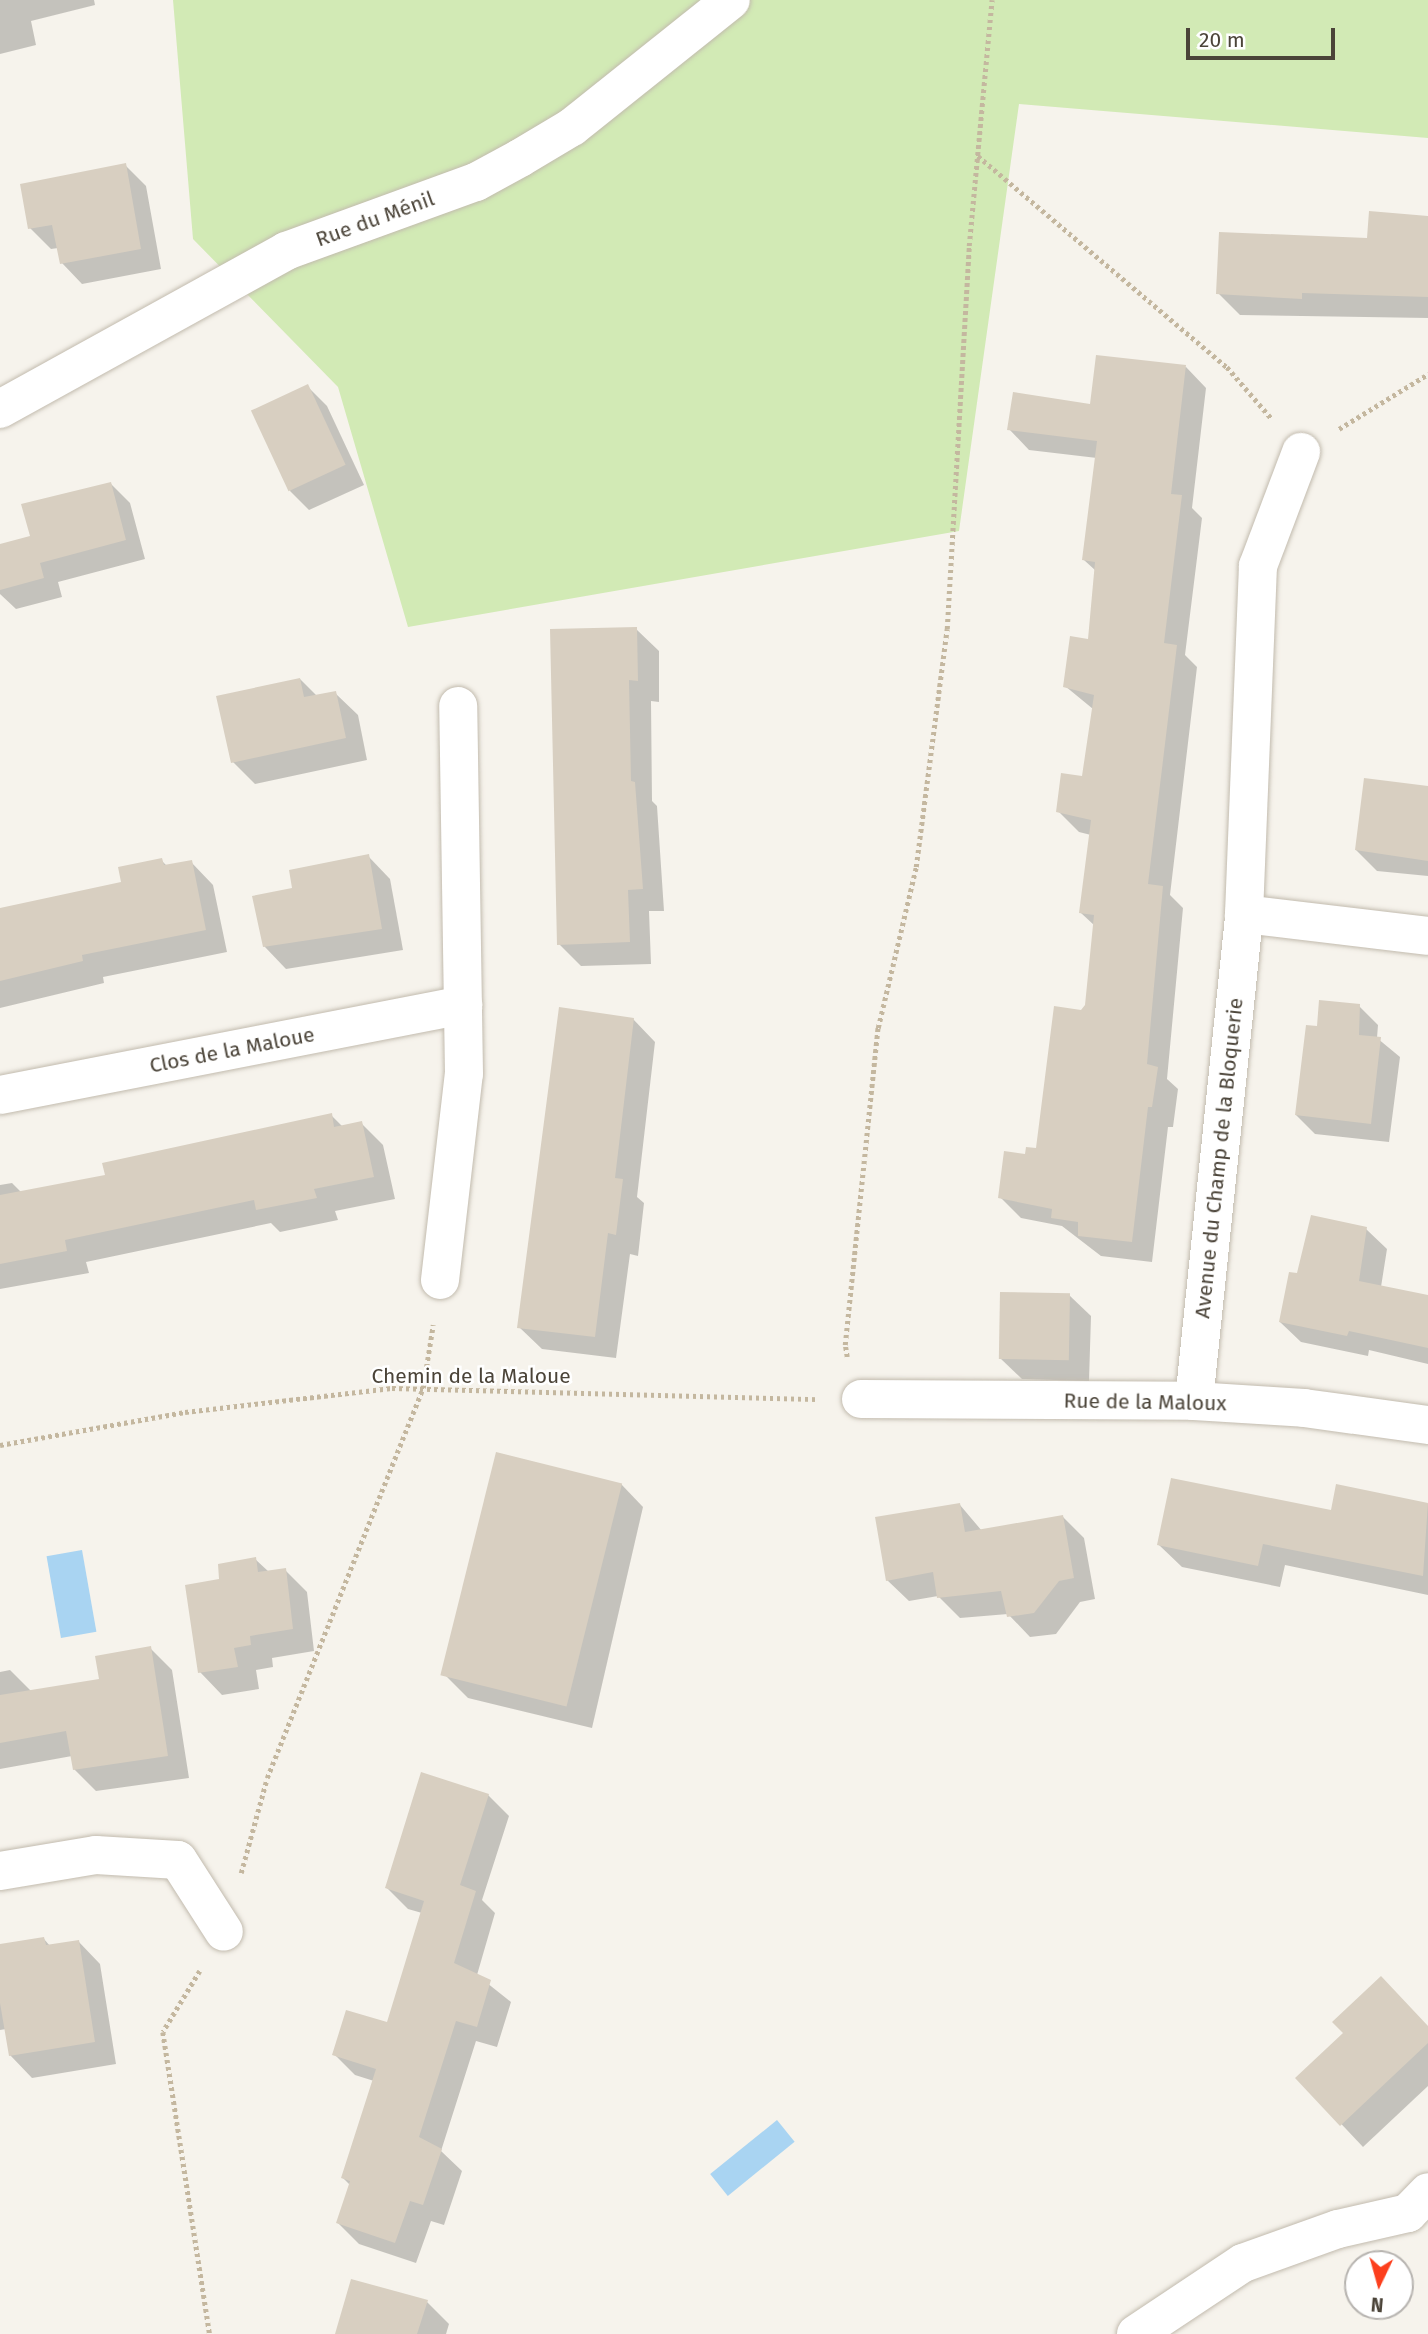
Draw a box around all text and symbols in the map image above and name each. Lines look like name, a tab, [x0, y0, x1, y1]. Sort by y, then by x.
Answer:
scale bar	[1190, 14, 1339, 58]
text: 20 m	[1199, 27, 1245, 53]
street label: Rue du Ménil	[312, 186, 438, 252]
street label: Avenue du Champ de la Bloquerie	[1190, 996, 1248, 1320]
street label: Clos de la Maloue	[147, 1022, 317, 1078]
street label: Chemin de la Maloue	[371, 1363, 571, 1389]
street label: Rue de la Maloux	[1063, 1388, 1227, 1416]
north arrow	[1344, 2250, 1414, 2320]
text: N	[1370, 2292, 1385, 2316]

